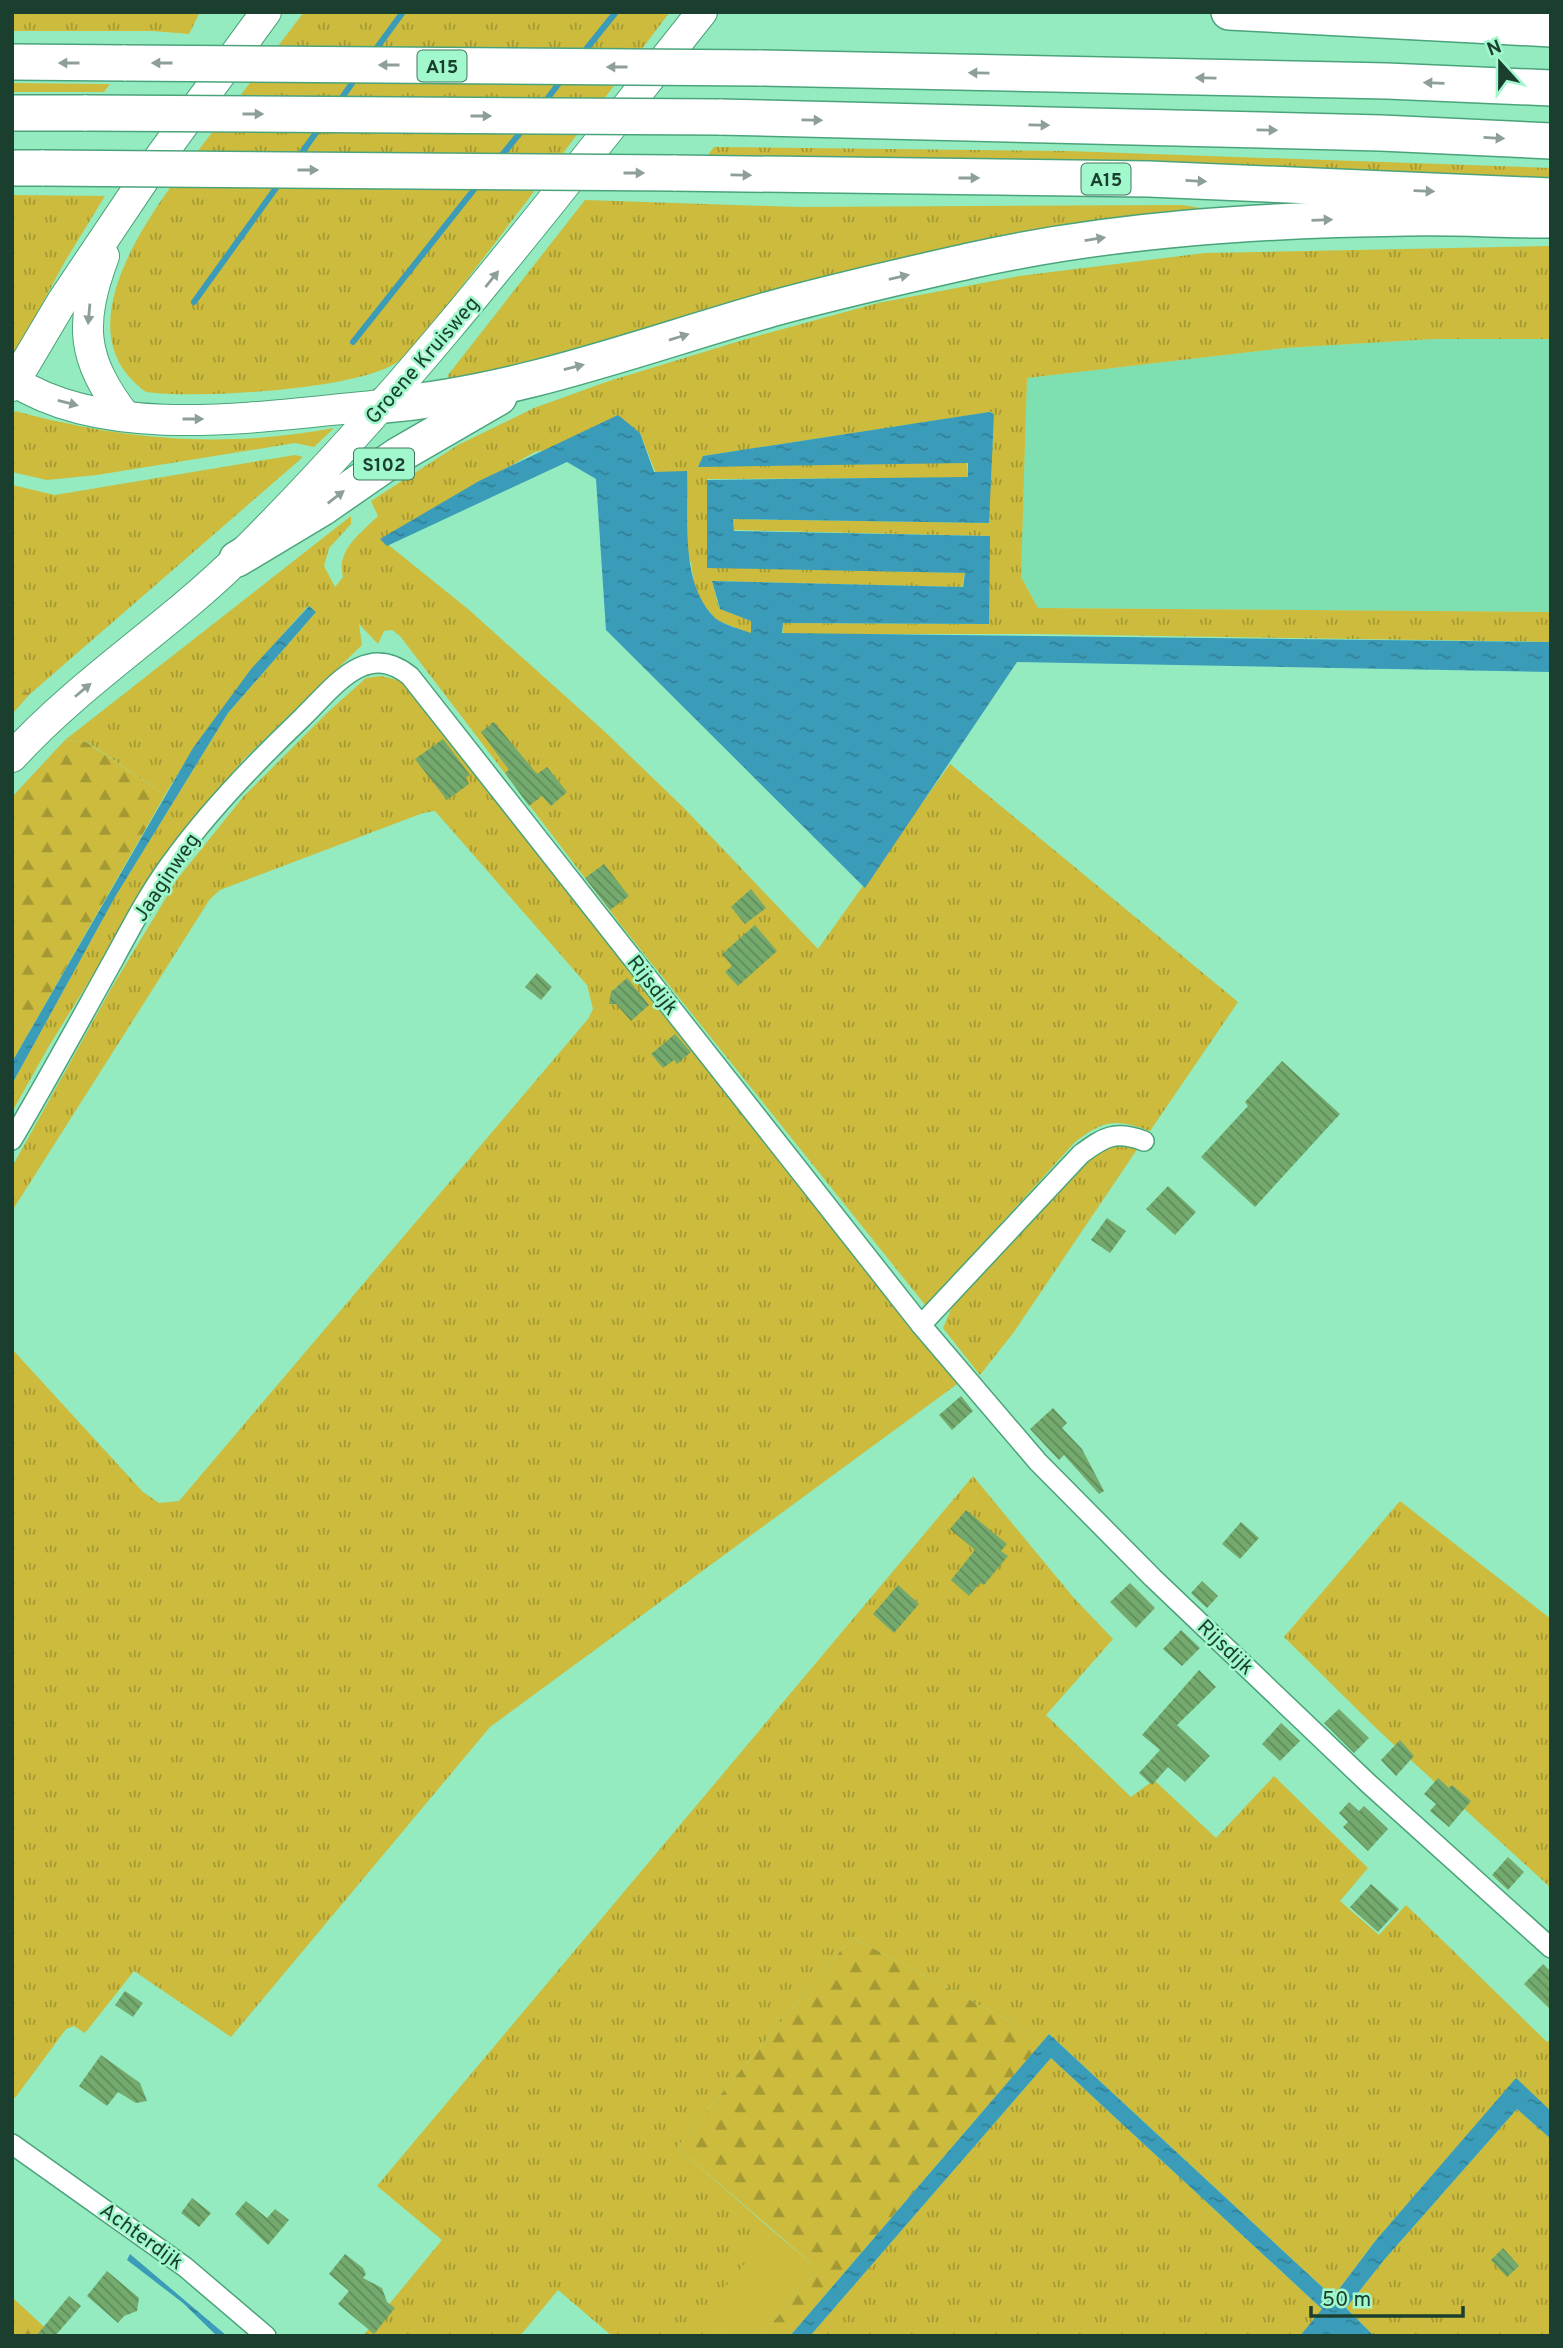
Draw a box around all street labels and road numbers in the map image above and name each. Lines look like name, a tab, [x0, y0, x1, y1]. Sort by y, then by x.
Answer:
road number: A15	[418, 50, 466, 82]
road number: A15	[1082, 164, 1130, 195]
street label: Groene Kruisweg	[360, 291, 486, 431]
road number: S102	[354, 449, 414, 480]
street label: Jaaginweg	[128, 828, 207, 927]
street label: Rijsdijk	[620, 950, 684, 1021]
street label: Rijsdijk	[1191, 1614, 1259, 1682]
street label: Achterdijk	[94, 2198, 188, 2277]

